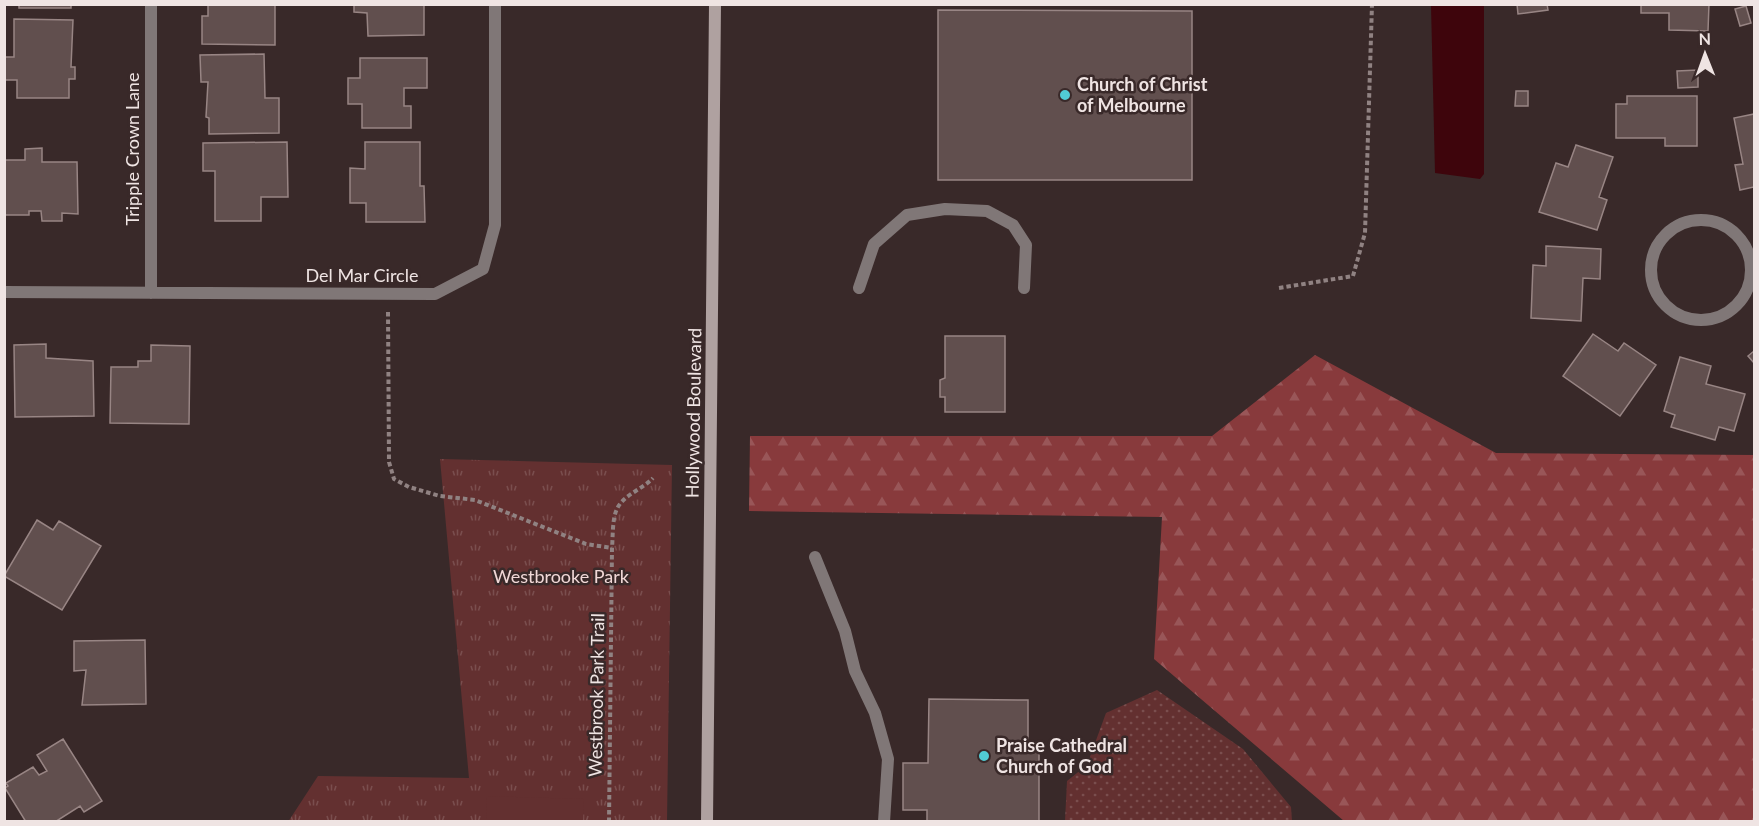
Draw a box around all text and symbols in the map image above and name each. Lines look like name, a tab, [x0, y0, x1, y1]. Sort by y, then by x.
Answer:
north arrow	[1675, 24, 1735, 84]
text: N	[1698, 29, 1711, 48]
street label: Tripple Crown Lane	[121, 73, 143, 225]
place label: Church of Christ of Melbourne	[1077, 73, 1208, 116]
marker: Church of Christ of Melbourne	[1058, 88, 1072, 102]
street label: Del Mar Circle	[306, 264, 418, 286]
street label: Hollywood Boulevard	[681, 328, 705, 498]
park label: Westbrooke Park	[493, 565, 630, 587]
street label: Westbrook Park Trail	[584, 613, 608, 777]
place label: Praise Cathedral Church of God	[996, 734, 1127, 777]
marker: Praise Cathedral Church of God	[977, 749, 991, 763]

